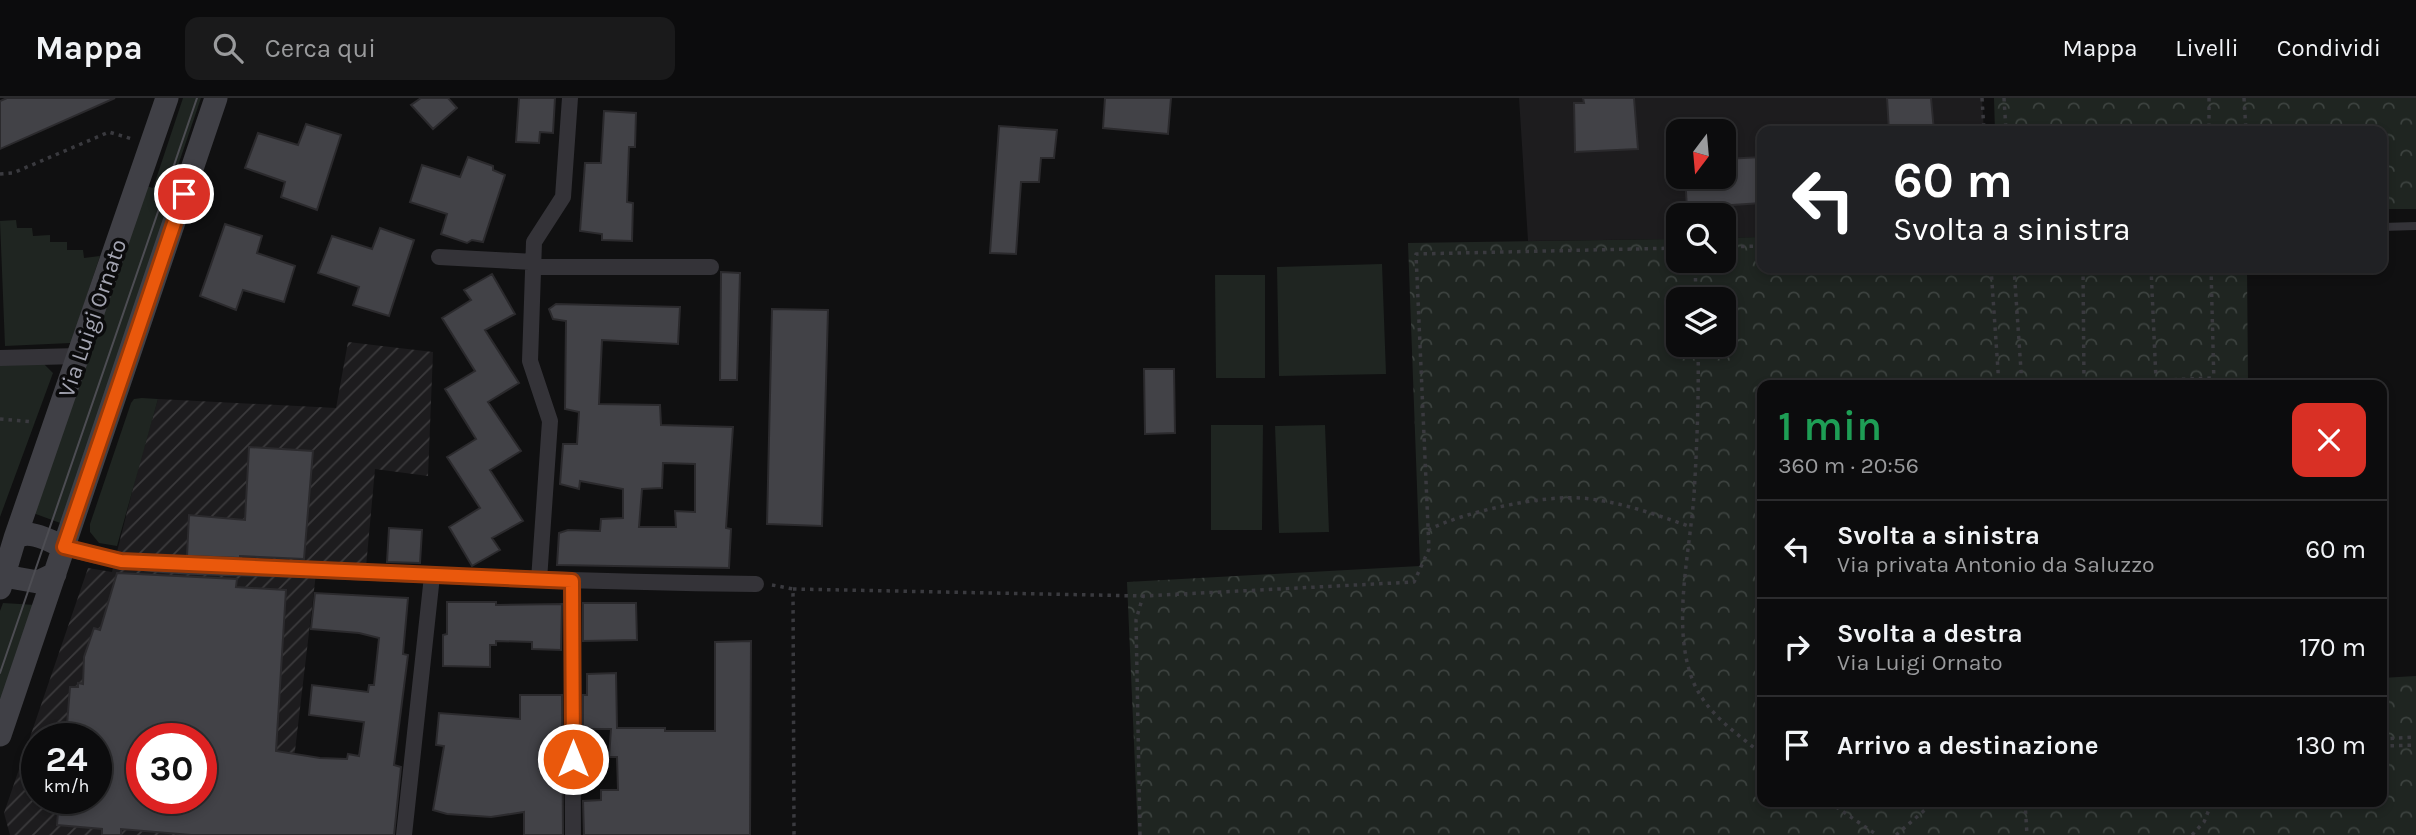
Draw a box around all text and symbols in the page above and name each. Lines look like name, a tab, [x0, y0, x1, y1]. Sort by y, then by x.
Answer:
search box	[185, 17, 675, 80]
text: Mappa	[35, 29, 143, 67]
icon: search	[209, 29, 247, 67]
text: Cerca qui	[265, 33, 376, 64]
text: Mappa	[2063, 34, 2137, 62]
text: Livelli	[2175, 34, 2239, 62]
text: Condividi	[2277, 34, 2381, 62]
north arrow	[1666, 119, 1736, 189]
map controls	[1666, 119, 1736, 357]
text: 60 m	[1893, 152, 2013, 209]
icon: left	[1778, 154, 1869, 245]
pin	[154, 164, 214, 224]
icon: arrive	[165, 175, 203, 213]
button: search	[1666, 203, 1736, 273]
text: Svolta a sinistra	[1893, 211, 2131, 248]
street label: Via Luigi Ornato	[53, 235, 132, 401]
button: layers	[1666, 287, 1736, 357]
text: 1 min	[1778, 401, 1882, 451]
button: close	[2292, 403, 2366, 477]
text: 360 m · 20:56	[1778, 452, 1919, 479]
text: Svolta a sinistra	[1837, 520, 2040, 551]
icon: left	[1778, 530, 1816, 568]
text: 60 m	[2305, 534, 2366, 565]
text: Via privata Antonio da Saluzzo	[1837, 551, 2155, 578]
text: Svolta a destra	[1837, 618, 2023, 649]
icon: right	[1778, 628, 1816, 666]
text: 170 m	[2299, 632, 2366, 663]
text: Via Luigi Ornato	[1837, 649, 2003, 676]
position arrow	[536, 722, 610, 796]
speed limit sign: 30	[126, 723, 217, 814]
icon: arrive	[1778, 726, 1816, 764]
text: Arrivo a destinazione	[1837, 730, 2099, 761]
text: 130 m	[2296, 730, 2366, 761]
text: 24	[46, 739, 88, 780]
text: km/h	[44, 775, 89, 797]

